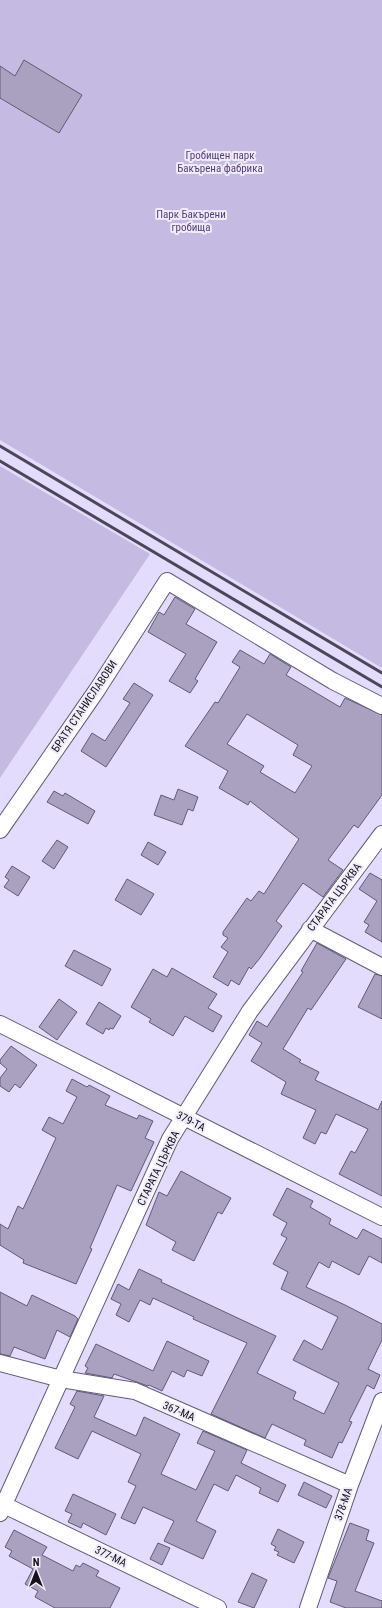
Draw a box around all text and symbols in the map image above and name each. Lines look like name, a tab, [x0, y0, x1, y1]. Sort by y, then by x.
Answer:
park label: Гробищен парк Бакърена фабрика	[177, 149, 263, 175]
park label: Парк Бакърени гробища	[156, 208, 226, 234]
street label: БРАТЯ СТАНИСЛАВОВИ	[49, 658, 120, 755]
street label: СТАРАТА ЦЪРКВА	[305, 860, 365, 934]
street label: 379-ТА	[174, 1109, 208, 1134]
street label: СТАРАТА ЦЪРКВА	[135, 1128, 182, 1208]
street label: 367-МА	[161, 1399, 197, 1424]
street label: 378-МА	[332, 1485, 355, 1522]
street label: 377-МА	[93, 1543, 129, 1570]
north arrow	[16, 1552, 56, 1592]
text: N	[33, 1556, 40, 1569]

